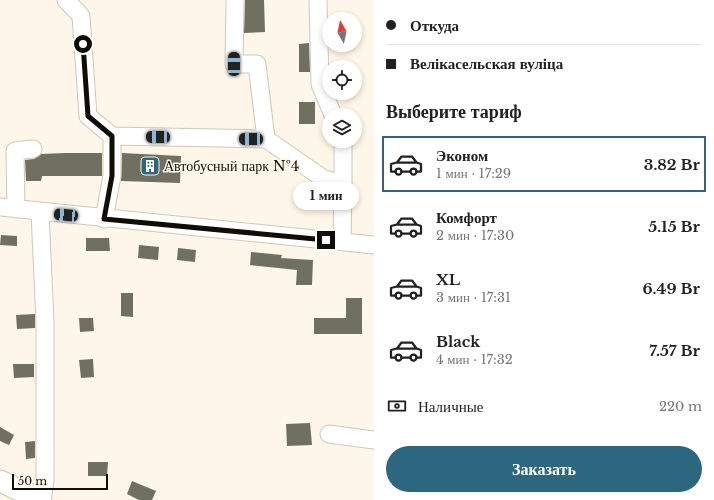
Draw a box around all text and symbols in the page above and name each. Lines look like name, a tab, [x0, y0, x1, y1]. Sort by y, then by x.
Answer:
north arrow	[322, 12, 362, 52]
map controls	[322, 12, 362, 148]
text: Откуда	[410, 16, 459, 35]
route start	[74, 35, 92, 53]
car	[228, 52, 240, 76]
text: Велікасельская вуліца	[410, 54, 563, 73]
button: locate	[322, 60, 362, 100]
text: Выберите тариф	[386, 101, 522, 123]
button: layers	[322, 108, 362, 148]
car	[146, 131, 170, 143]
car	[239, 133, 263, 145]
icon: car	[388, 146, 424, 182]
text: Эконом	[436, 146, 488, 165]
building icon: Автобусный парк №4	[139, 155, 161, 177]
text: 3.82 Br	[644, 155, 700, 174]
place label: Автобусный парк №4	[164, 157, 299, 175]
text: 1 мин · 17:29	[436, 165, 511, 182]
callout: 1 мин	[293, 182, 359, 210]
text: 1 мин	[310, 187, 342, 204]
car	[54, 208, 78, 222]
icon: car	[388, 208, 424, 244]
text: Комфорт	[436, 208, 497, 227]
text: 5.15 Br	[648, 217, 700, 236]
text: 2 мин · 17:30	[436, 227, 514, 244]
route end	[317, 231, 335, 249]
icon: car	[388, 270, 424, 306]
text: XL	[436, 270, 460, 289]
text: 6.49 Br	[643, 279, 700, 298]
text: 3 мин · 17:31	[436, 289, 511, 306]
icon: car	[388, 332, 424, 368]
text: Black	[436, 332, 480, 351]
text: 7.57 Br	[649, 341, 700, 360]
text: 4 мин · 17:32	[436, 351, 513, 368]
icon: cash	[386, 395, 408, 417]
text: Наличные	[418, 397, 483, 416]
text: 220 m	[659, 398, 702, 415]
button: Заказать	[386, 446, 702, 492]
scale bar	[12, 472, 108, 491]
text: 50 m	[18, 474, 47, 488]

